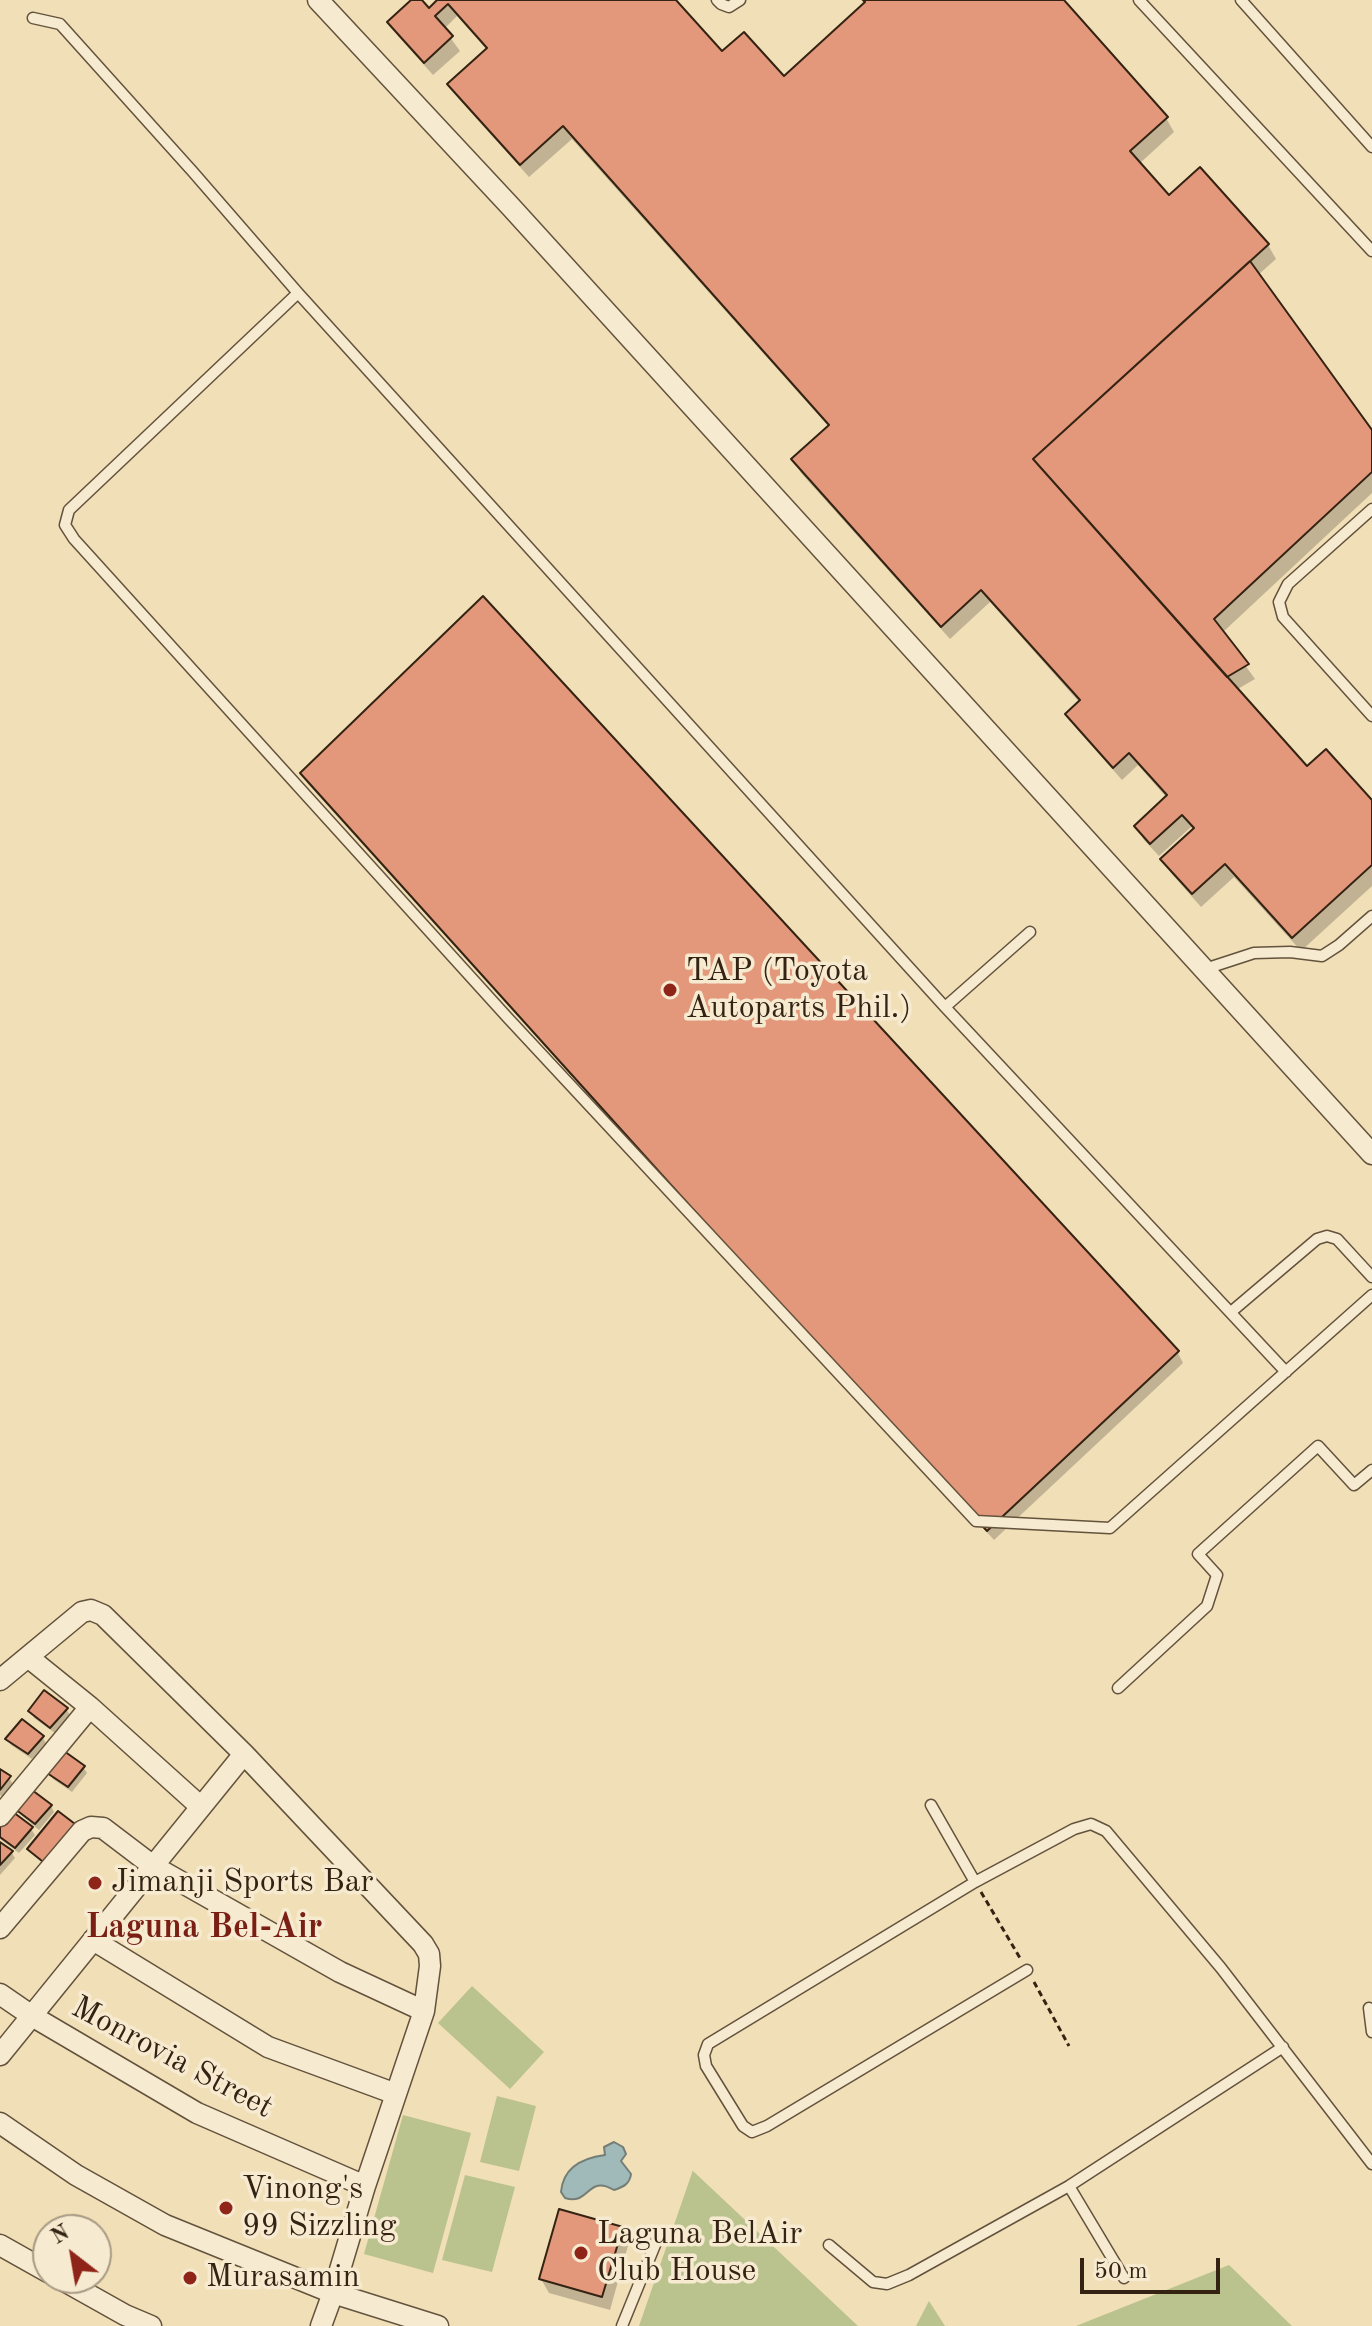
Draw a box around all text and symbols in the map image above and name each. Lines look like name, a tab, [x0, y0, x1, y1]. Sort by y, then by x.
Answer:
place label: TAP (Toyota Autoparts Phil.)	[686, 953, 911, 1028]
marker: TAP (Toyota Autoparts Phil.)	[661, 981, 679, 999]
place label: Jimanji Sports Bar	[111, 1864, 374, 1902]
marker: Jimanji Sports Bar	[86, 1874, 104, 1892]
district label: Laguna Bel-Air	[86, 1908, 322, 1948]
street label: Monrovia Street	[65, 1989, 279, 2127]
place label: Vinong's 99 Sizzling	[242, 2171, 397, 2246]
marker: Vinong's 99 Sizzling	[217, 2199, 235, 2217]
north arrow	[32, 2214, 112, 2294]
place label: Laguna BelAir Club House	[597, 2216, 802, 2291]
text: N	[48, 2221, 74, 2249]
scale bar	[1084, 2242, 1224, 2292]
marker: Laguna BelAir Club House	[572, 2244, 590, 2262]
place label: Murasamin	[206, 2259, 360, 2297]
text: 50 m	[1094, 2260, 1148, 2284]
marker: Murasamin	[181, 2269, 199, 2287]

